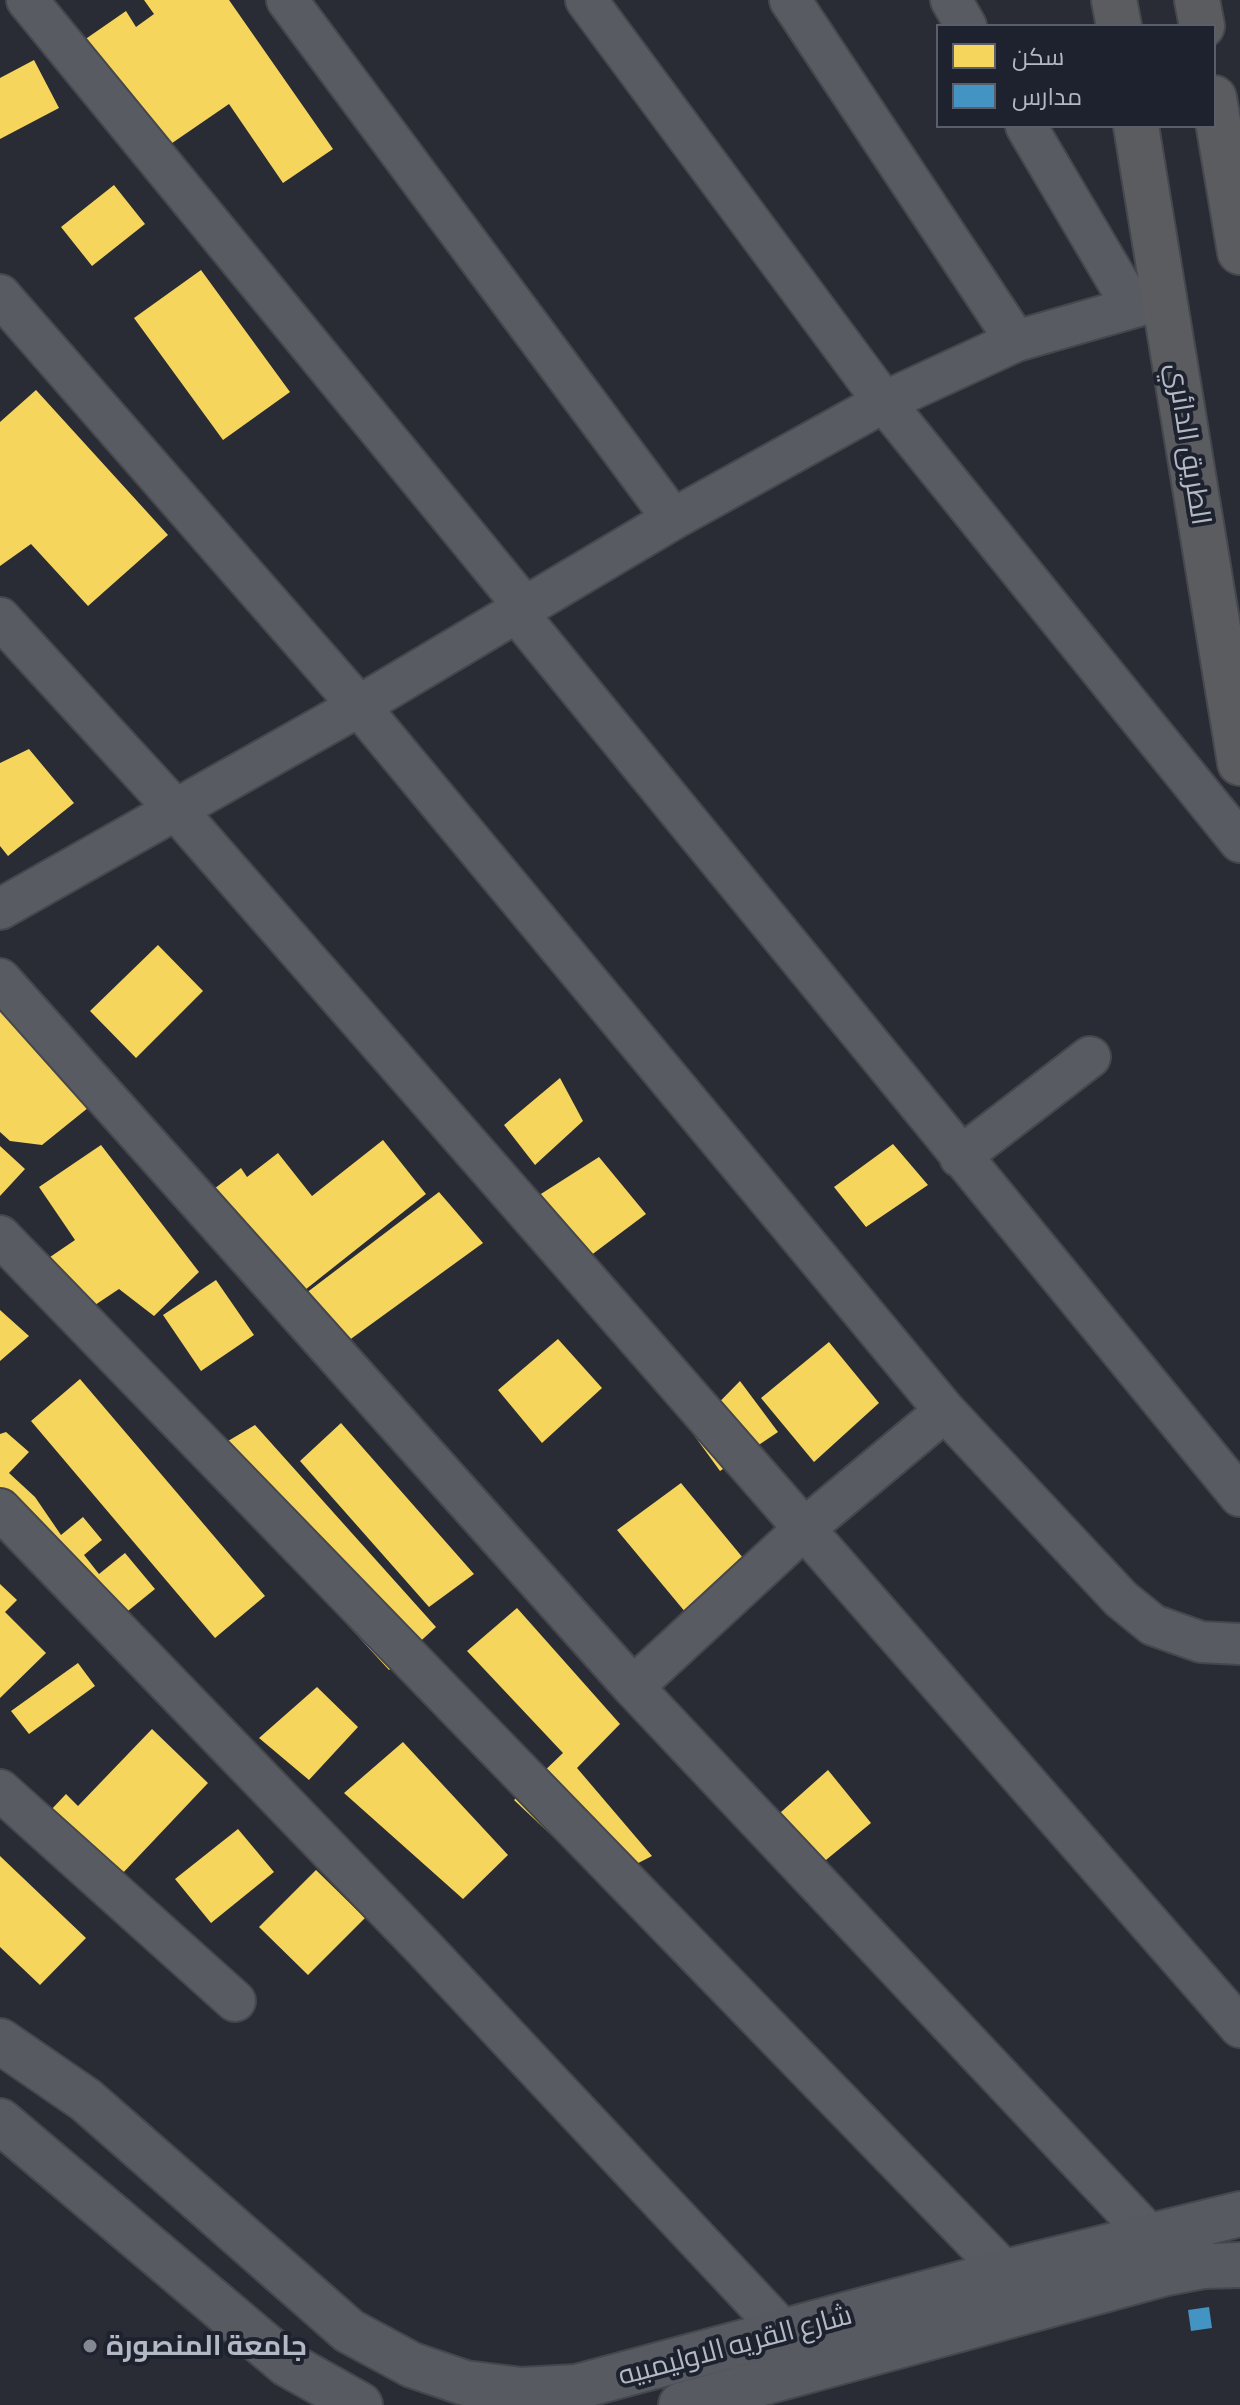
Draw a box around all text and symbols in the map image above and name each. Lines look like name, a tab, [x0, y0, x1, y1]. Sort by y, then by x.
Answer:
legend	[936, 24, 1216, 128]
text: سكن	[1012, 41, 1064, 70]
text: مدارس	[1012, 81, 1082, 110]
street label: الطريق الدائري	[1160, 361, 1218, 527]
street label: شارع القريه الاوليمبيه	[614, 2298, 856, 2392]
place label: جامعة المنصورة	[106, 2329, 307, 2363]
marker: جامعة المنصورة	[81, 2337, 99, 2355]

